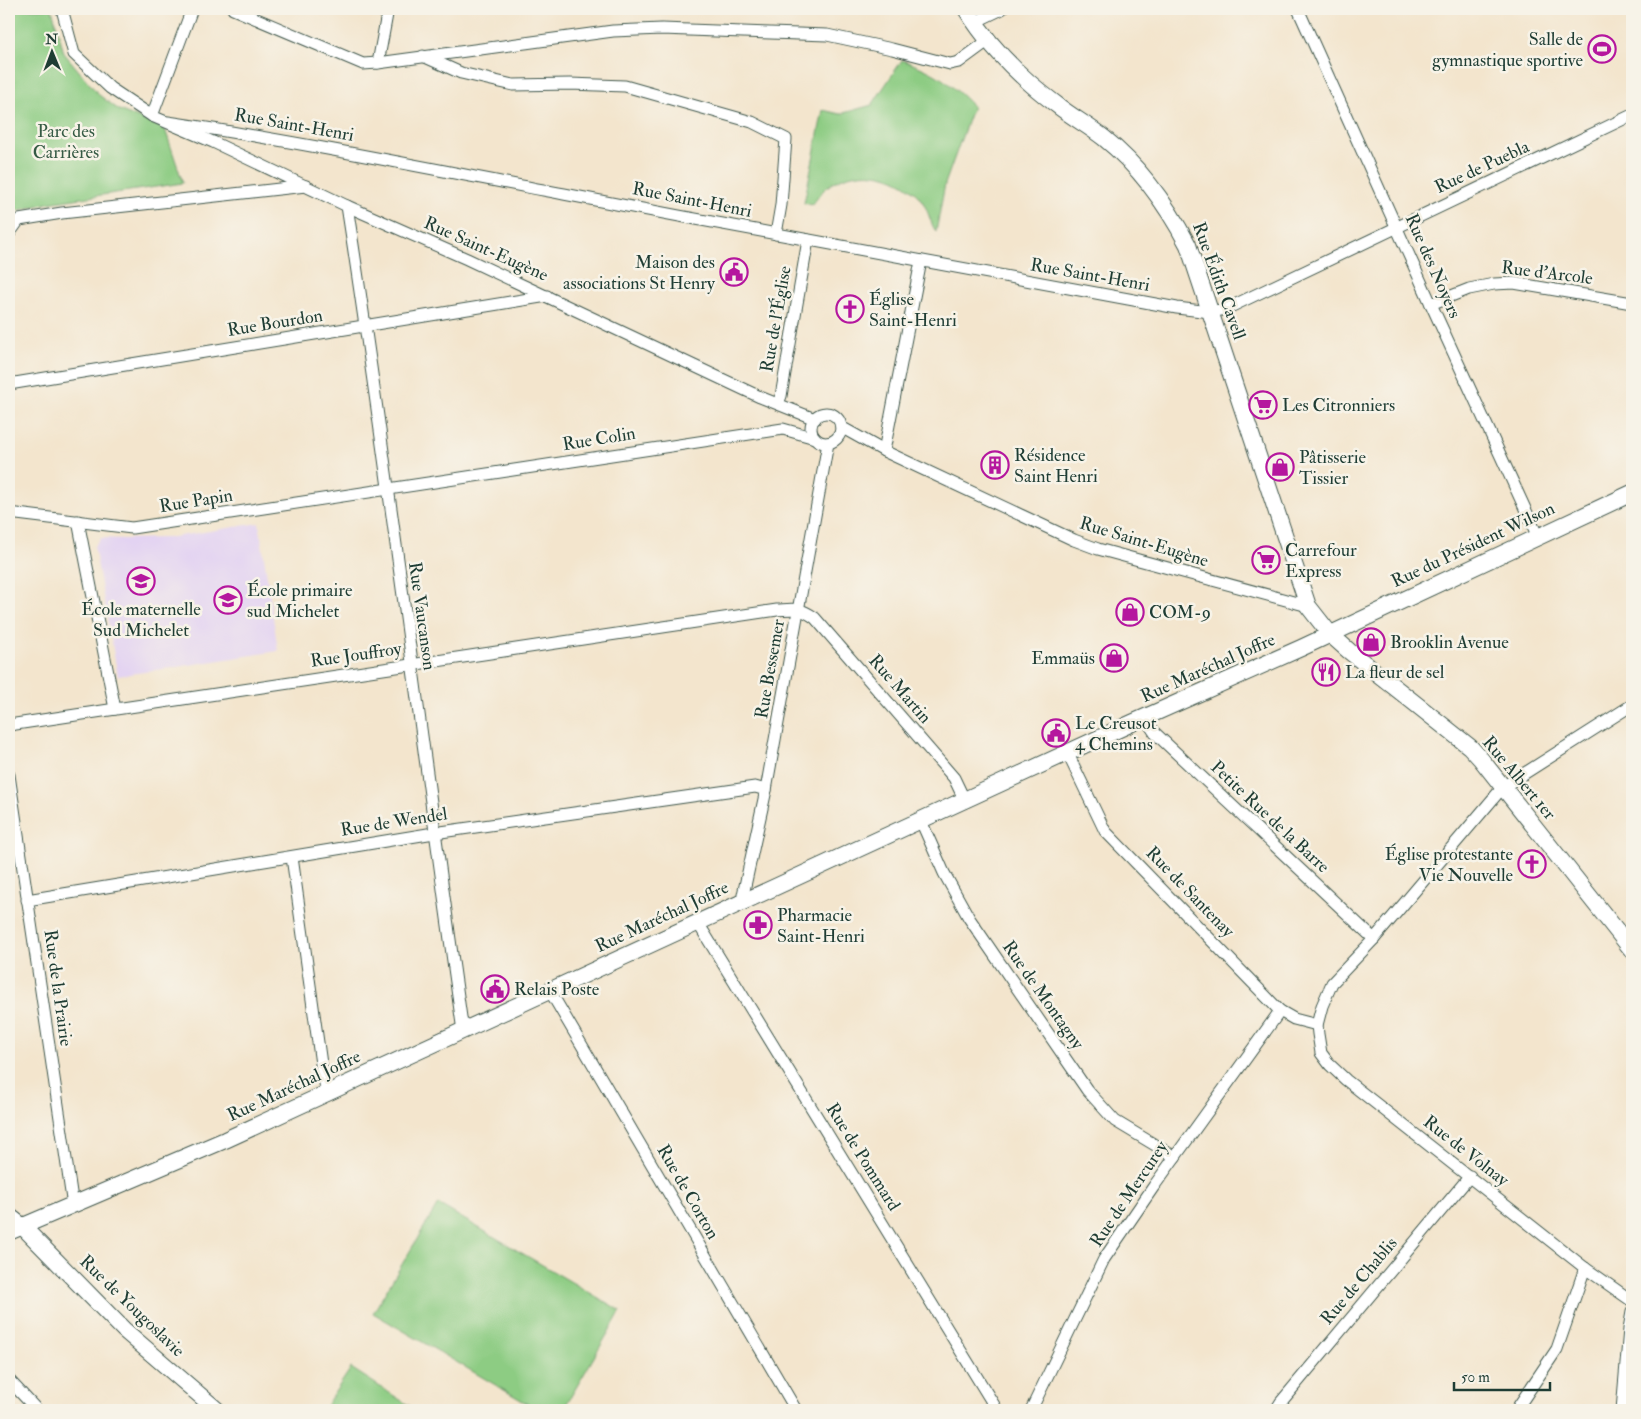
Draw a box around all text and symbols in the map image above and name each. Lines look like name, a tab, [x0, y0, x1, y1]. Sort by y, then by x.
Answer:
north arrow	[28, 28, 78, 78]
place label: Salle de gymnastique sportive	[1432, 28, 1583, 72]
text: N	[44, 31, 59, 48]
sports icon: Salle de gymnastique sportive	[1587, 34, 1617, 64]
street label: Rue Saint-Henri	[232, 103, 356, 147]
park label: Parc des Carrières	[33, 120, 99, 164]
street label: Rue de Puebla	[1431, 135, 1533, 199]
street label: Rue Saint-Henri	[630, 177, 754, 223]
street label: Rue des Noyers	[1400, 210, 1466, 322]
street label: Rue Saint-Eugène	[420, 211, 552, 287]
street label: Rue Édith Cavell	[1187, 219, 1251, 343]
place label: Maison des associations St Henry	[563, 251, 716, 295]
street label: Rue Saint-Henri	[1028, 253, 1152, 297]
street label: Rue d'Arcole	[1500, 256, 1595, 290]
public building icon: Maison des associations St Henry	[719, 257, 749, 287]
street label: Rue de l'Église	[755, 264, 797, 374]
place label: Église Saint-Henri	[869, 288, 957, 332]
church icon: Église Saint-Henri	[835, 294, 865, 324]
street label: Rue Bourdon	[226, 304, 324, 342]
supermarket icon: Les Citronniers	[1248, 390, 1278, 420]
place label: Les Citronniers	[1282, 394, 1395, 417]
street label: Rue Colin	[561, 422, 637, 456]
place label: Résidence Saint Henri	[1014, 444, 1098, 488]
place label: Pâtisserie Tissier	[1299, 446, 1366, 490]
building icon: Résidence Saint Henri	[980, 450, 1010, 480]
shop icon: Pâtisserie Tissier	[1265, 452, 1295, 482]
street label: Rue Papin	[158, 484, 234, 518]
street label: Rue du Président Wilson	[1388, 497, 1558, 593]
street label: Rue Saint-Eugène	[1077, 511, 1212, 573]
place label: Carrefour Express	[1285, 539, 1357, 583]
supermarket icon: Carrefour Express	[1251, 545, 1281, 575]
street label: Rue Vaucanson	[403, 560, 441, 672]
school or university icon: École maternelle Sud Michelet	[126, 566, 156, 596]
place label: École primaire sud Michelet	[247, 579, 353, 623]
school or university icon: École primaire sud Michelet	[213, 585, 243, 615]
shop icon: COM-9	[1115, 597, 1145, 627]
place label: École maternelle Sud Michelet	[81, 598, 201, 642]
place label: COM-9	[1149, 601, 1211, 624]
street label: Rue Bessemer	[750, 617, 790, 721]
shop icon: Brooklin Avenue	[1356, 627, 1386, 657]
street label: Rue Maréchal Joffre	[1137, 628, 1279, 708]
place label: Brooklin Avenue	[1390, 631, 1509, 654]
street label: Rue Jouffroy	[309, 637, 404, 673]
shop icon: Emmaüs	[1099, 643, 1129, 673]
place label: Emmaüs	[1031, 647, 1095, 670]
street label: Rue Martin	[864, 650, 936, 728]
restaurant icon: La fleur de sel	[1311, 657, 1341, 687]
place label: La fleur de sel	[1345, 661, 1445, 684]
place label: Le Creusot 4 Chemins	[1075, 712, 1157, 756]
public building icon: Le Creusot 4 Chemins	[1041, 718, 1071, 748]
street label: Rue Albert 1er	[1477, 731, 1561, 825]
street label: Petite Rue de la Barre	[1206, 756, 1335, 878]
street label: Rue de Wendel	[339, 802, 449, 842]
street label: Rue de Santenay	[1141, 842, 1240, 943]
place label: Église protestante Vie Nouvelle	[1385, 843, 1513, 887]
church icon: Église protestante Vie Nouvelle	[1517, 849, 1547, 879]
street label: Rue Maréchal Joffre	[592, 876, 733, 958]
place label: Pharmacie Saint-Henri	[777, 904, 865, 948]
pharmacy icon: Pharmacie Saint-Henri	[743, 910, 773, 940]
street label: Rue de la Prairie	[38, 928, 78, 1048]
street label: Rue de Montagny	[997, 936, 1090, 1055]
public building icon: Relais Poste	[480, 974, 510, 1004]
place label: Relais Poste	[514, 978, 600, 1001]
street label: Rue Maréchal Joffre	[224, 1045, 365, 1127]
street label: Rue de Pommard	[821, 1099, 905, 1215]
street label: Rue de Volnay	[1419, 1110, 1514, 1192]
street label: Rue de Mercurey	[1085, 1136, 1174, 1252]
street label: Rue de Corton	[652, 1140, 724, 1244]
street label: Rue de Chablis	[1316, 1232, 1402, 1330]
street label: Rue de Yougoslavie	[75, 1250, 190, 1362]
scale bar	[1454, 1359, 1550, 1391]
text: 50 m	[1461, 1368, 1490, 1387]

